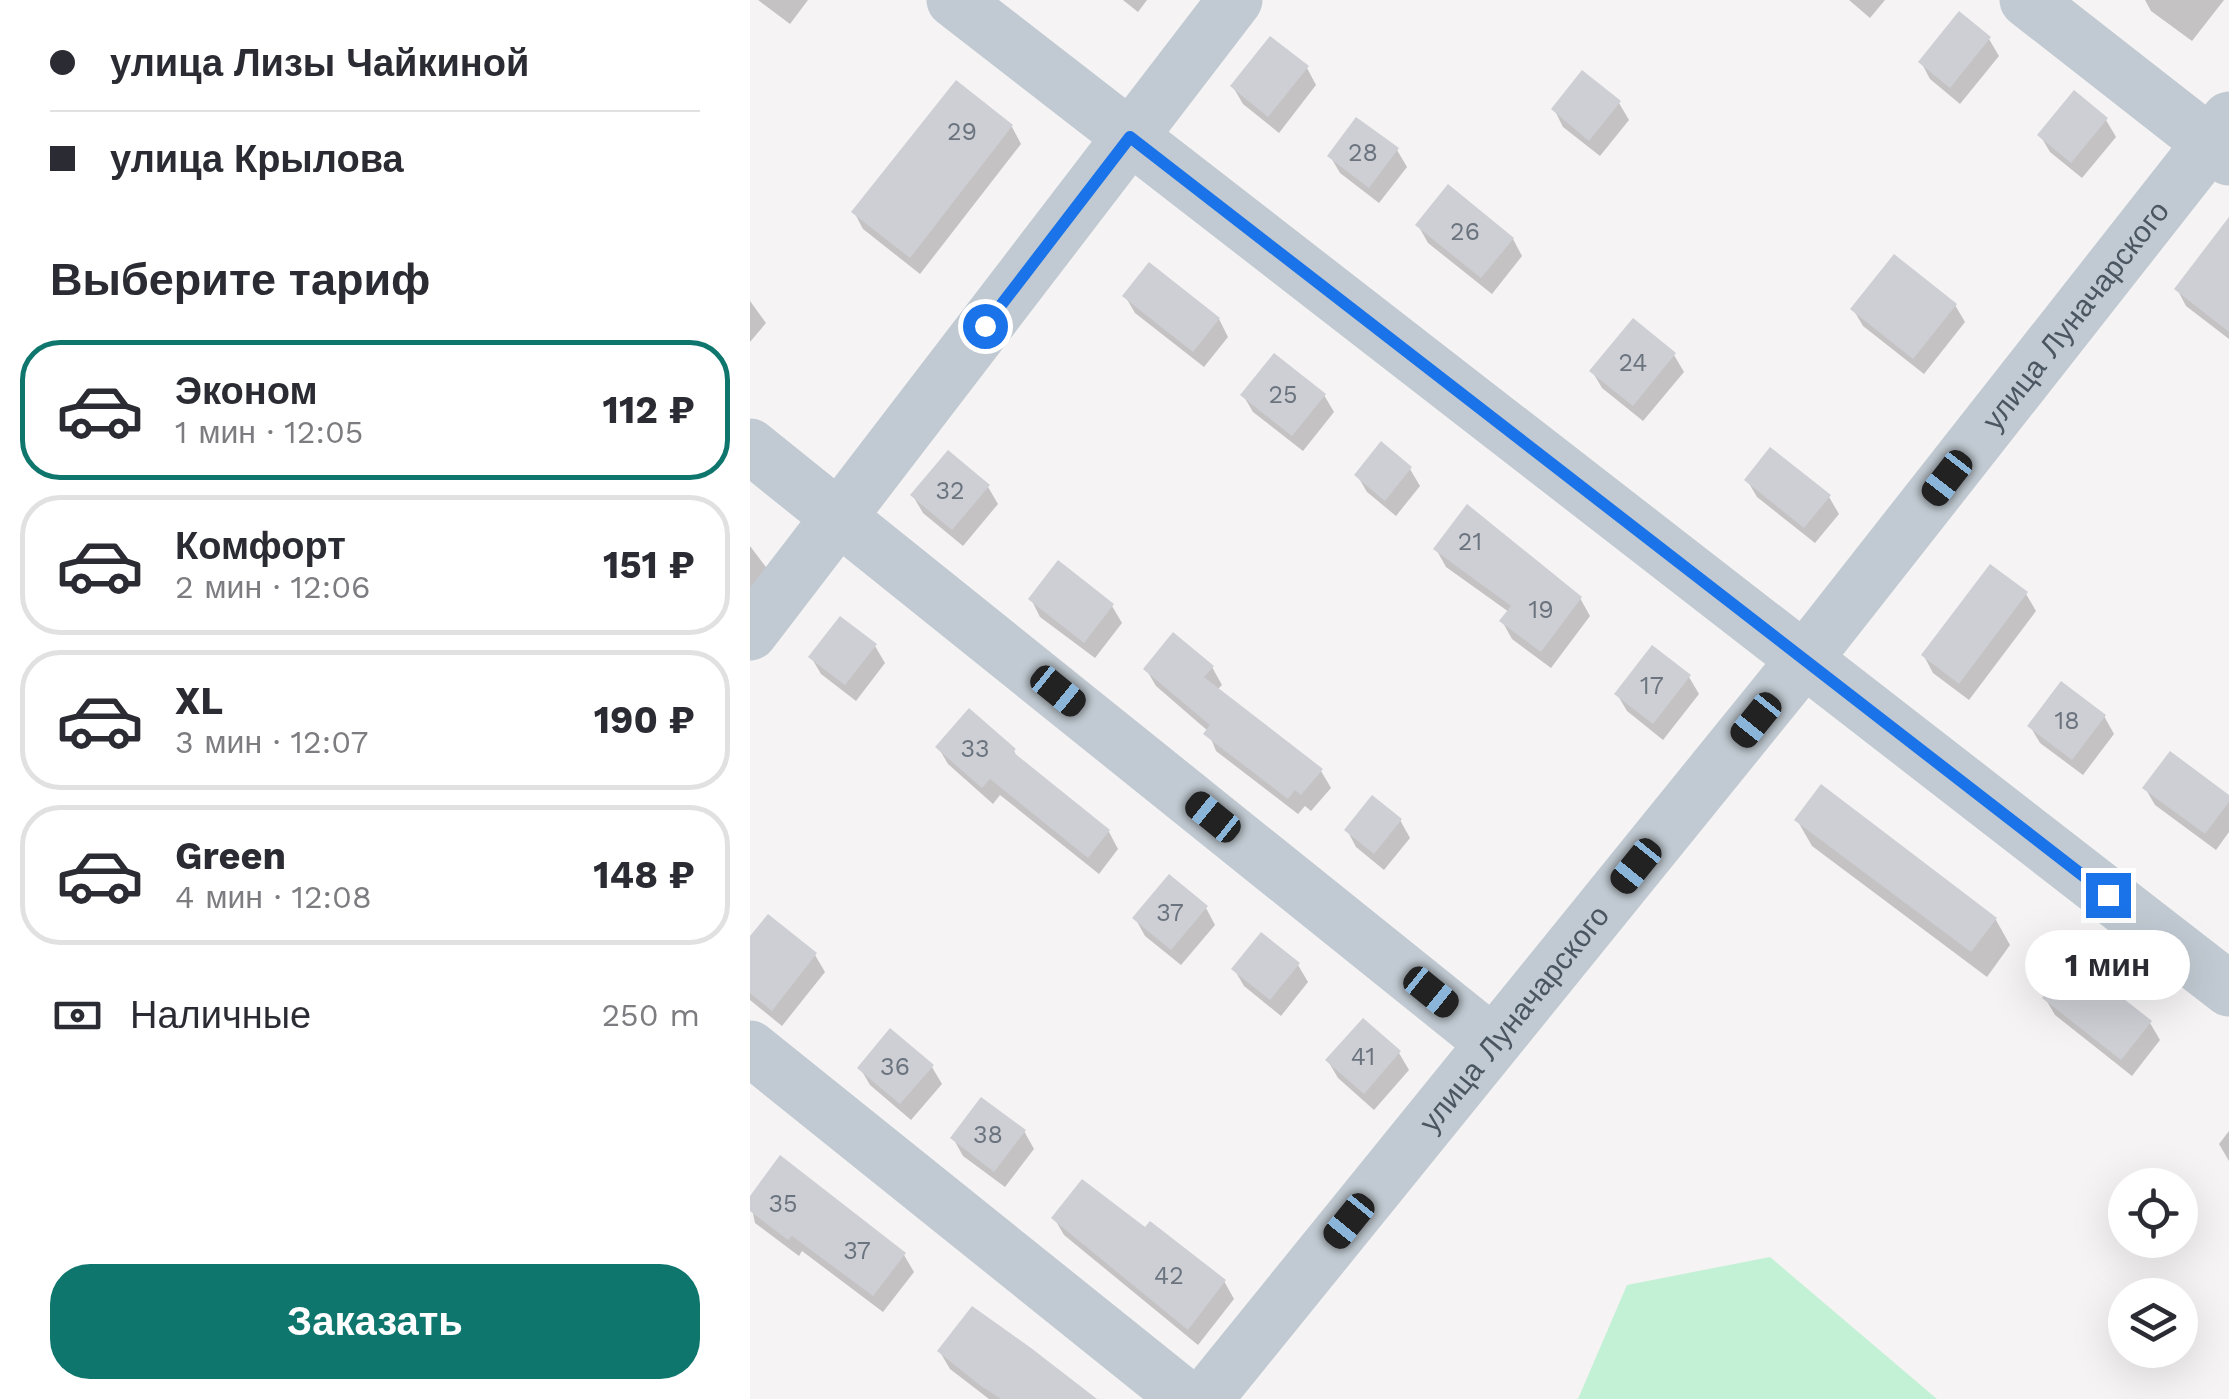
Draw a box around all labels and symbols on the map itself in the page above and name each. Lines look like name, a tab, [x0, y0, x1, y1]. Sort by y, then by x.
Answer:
house number: 29	[947, 117, 977, 146]
house number: 28	[1348, 138, 1378, 167]
street label: улица Луначарского	[1974, 193, 2176, 436]
house number: 26	[1450, 217, 1480, 246]
route start	[963, 304, 1008, 349]
house number: 24	[1618, 348, 1648, 377]
house number: 25	[1268, 380, 1298, 409]
car	[1917, 445, 1977, 511]
house number: 32	[935, 476, 965, 505]
house number: 21	[1458, 527, 1482, 556]
house number: 19	[1528, 595, 1554, 624]
car	[1025, 660, 1091, 722]
house number: 17	[1640, 671, 1664, 700]
car	[1725, 687, 1787, 753]
house number: 18	[2054, 706, 2080, 735]
house number: 33	[960, 734, 990, 763]
car	[1180, 786, 1246, 848]
car	[1605, 833, 1667, 899]
route end	[2086, 873, 2131, 918]
house number: 37	[1156, 898, 1184, 927]
street label: улица Луначарского	[1411, 898, 1616, 1139]
callout: 1 мин	[2026, 930, 2190, 1000]
car	[1398, 961, 1464, 1023]
house number: 41	[1351, 1042, 1375, 1071]
house number: 36	[880, 1052, 910, 1081]
house number: 38	[973, 1120, 1003, 1149]
car	[1318, 1188, 1380, 1254]
house number: 35	[768, 1189, 798, 1218]
house number: 37	[843, 1236, 871, 1265]
house number: 42	[1154, 1261, 1184, 1290]

